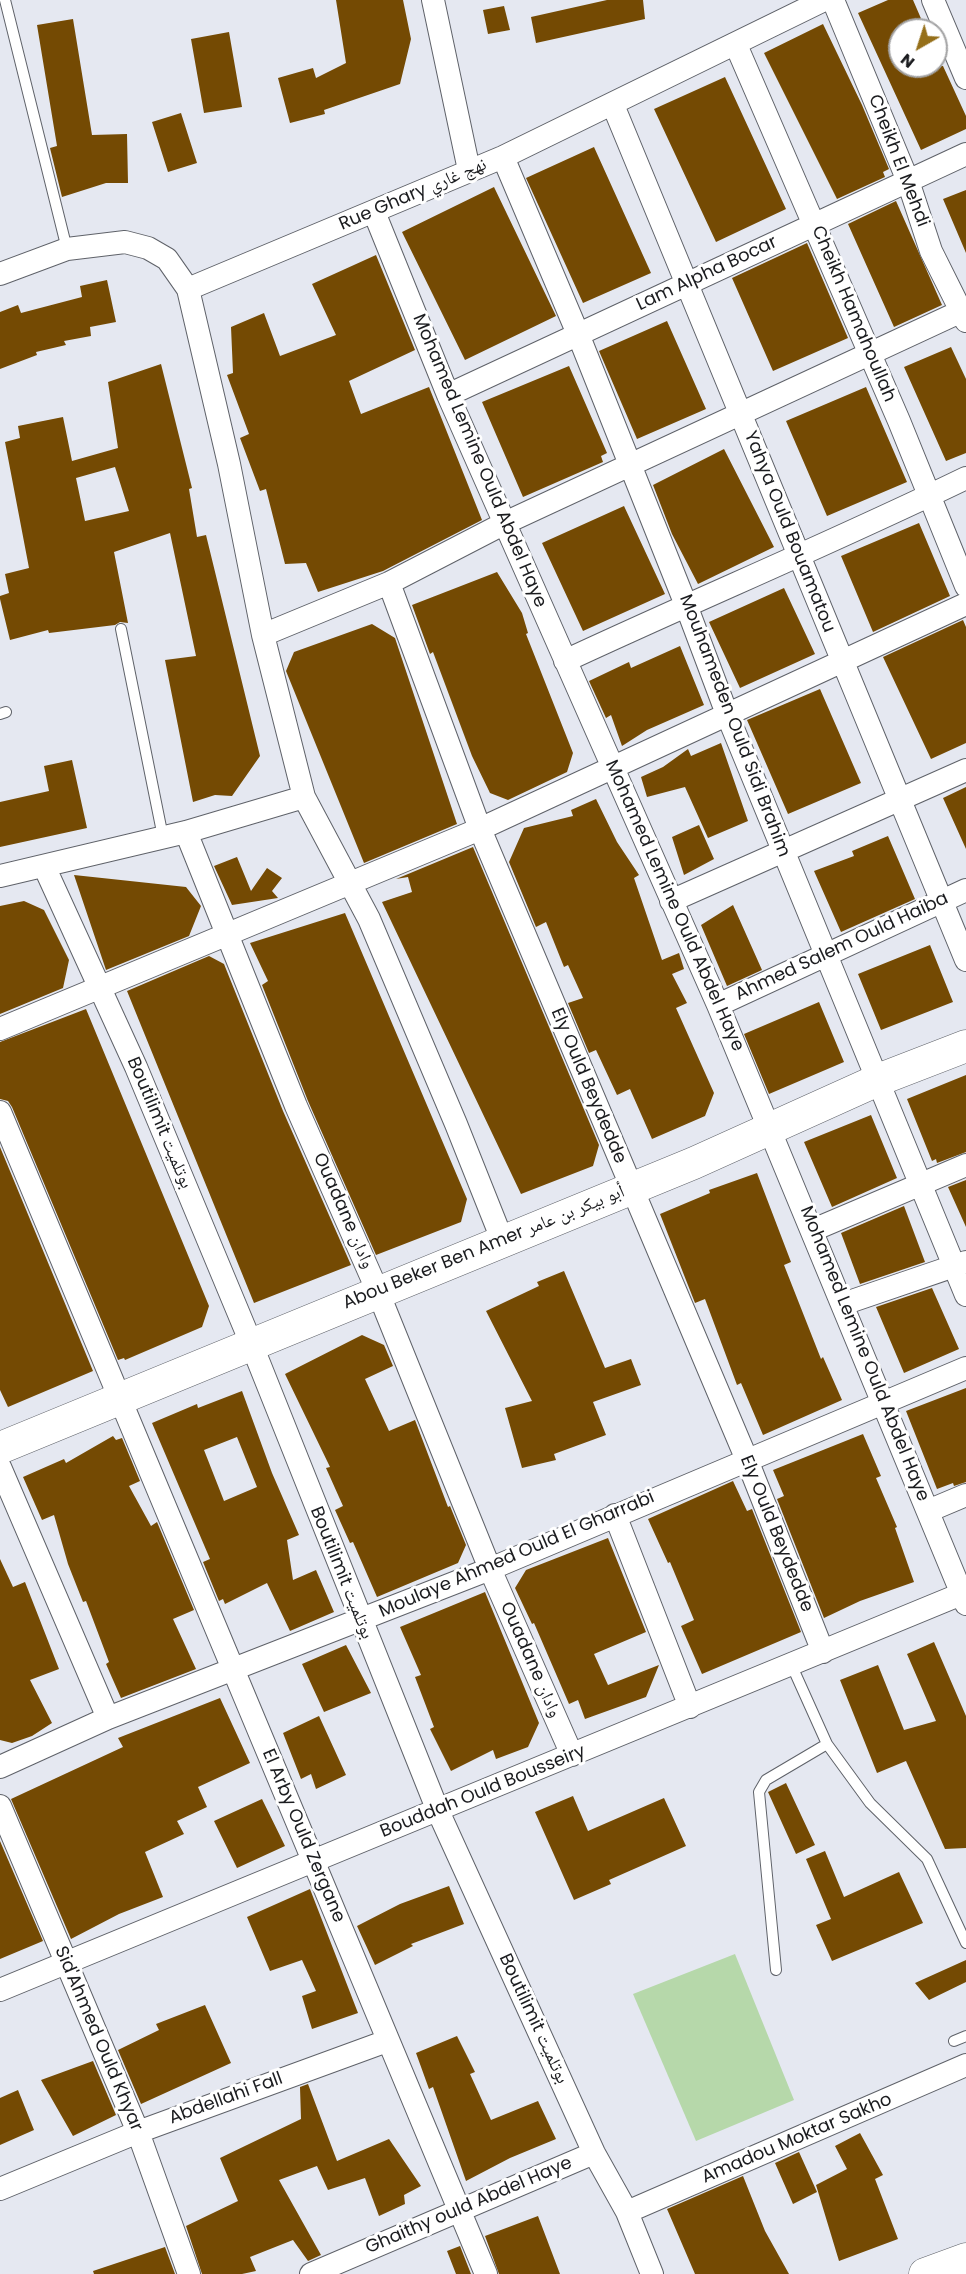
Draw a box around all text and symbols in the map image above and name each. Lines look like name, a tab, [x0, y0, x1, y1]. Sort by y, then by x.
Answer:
north arrow	[888, 18, 948, 78]
text: N	[896, 48, 920, 74]
street label: Cheikh El Mehdi	[863, 92, 933, 230]
street label: Rue Ghary نهج غاري	[336, 154, 490, 236]
street label: Cheikh Hamahoullah	[806, 223, 900, 405]
street label: Lam Alpha Bocar	[633, 232, 781, 316]
street label: Mohamed Lemine Ould Abdel Haye	[407, 311, 551, 611]
street label: Yahya Ould Bouamatou	[739, 428, 839, 636]
street label: Mouhameden Ould Sidi Brahim	[674, 592, 794, 860]
street label: Mohamed Lemine Ould Abdel Haye	[600, 757, 748, 1055]
street label: Ahmed Salem Ould Haiba	[732, 888, 952, 1006]
street label: Ely Ould Beydedde	[545, 1005, 631, 1167]
street label: Boutilimit بوتلميت	[122, 1054, 196, 1192]
street label: Ouadane وادان	[308, 1150, 378, 1272]
street label: Abou Beker Ben Amer أبو بيكر بن عامر	[340, 1181, 628, 1315]
street label: Mohamed Lemine Ould Abdel Haye	[795, 1203, 933, 1505]
street label: Ely Ould Beydedde	[735, 1453, 817, 1615]
street label: Moulaye Ahmed Ould El Gharrabi	[376, 1487, 658, 1623]
street label: Boutilimit بوتلميت	[305, 1504, 377, 1642]
street label: Ouadane وادان	[495, 1599, 565, 1721]
street label: Bouddah Ould Bousseiry	[377, 1741, 589, 1843]
street label: El Arby Ould Zergane	[257, 1746, 349, 1926]
street label: Sid'Ahmed Ould Khyar	[49, 1943, 147, 2135]
street label: Boutilimit بوتلميت	[493, 1951, 573, 2087]
street label: Abdellahi Fall	[166, 2068, 286, 2130]
street label: Amadou Moktar Sakho	[699, 2089, 895, 2189]
street label: Ghaithy ould Abdel Haye	[362, 2153, 576, 2259]

